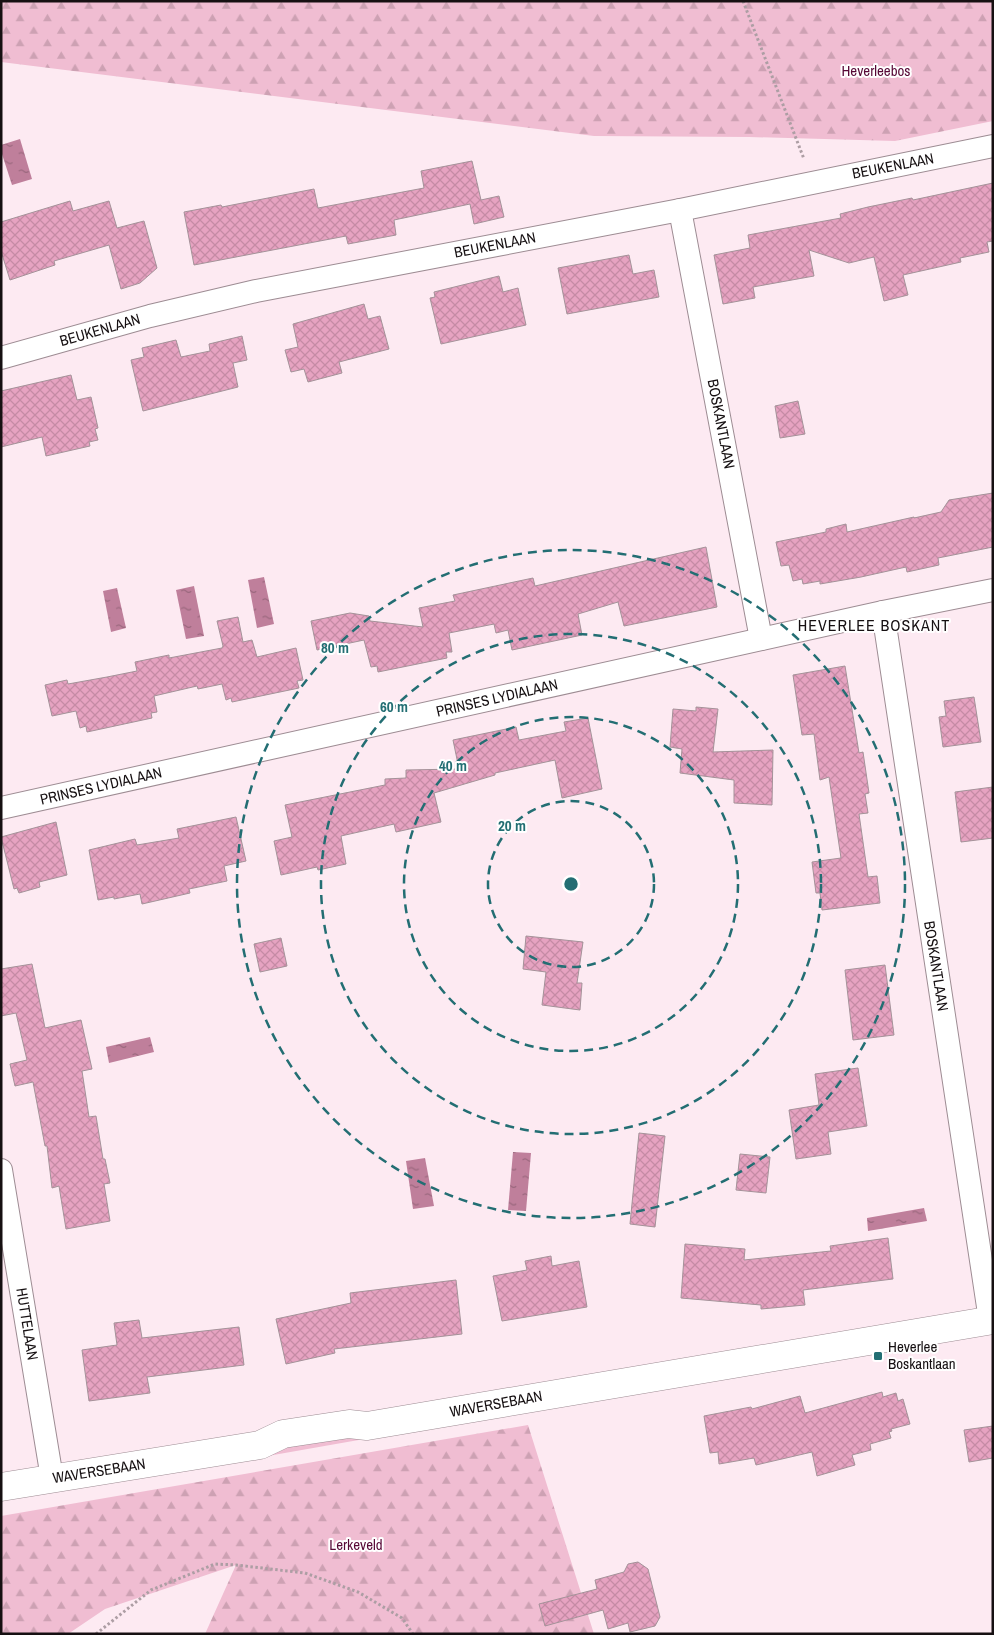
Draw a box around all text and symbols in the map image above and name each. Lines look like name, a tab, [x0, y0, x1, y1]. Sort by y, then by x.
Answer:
park label: Heverleebos	[841, 60, 911, 81]
street label: BEUKENLAAN	[850, 147, 936, 184]
street label: BEUKENLAAN	[452, 226, 538, 263]
street label: BEUKENLAAN	[57, 308, 143, 351]
street label: BOSKANTLAAN	[703, 377, 740, 471]
district label: HEVERLEE BOSKANT	[798, 614, 950, 636]
text: 80 m	[321, 637, 349, 658]
street label: PRINSES LYDIALAAN	[434, 673, 560, 722]
text: 60 m	[380, 696, 408, 717]
text: 40 m	[439, 755, 467, 776]
street label: PRINSES LYDIALAAN	[38, 761, 164, 810]
text: 20 m	[498, 815, 526, 836]
centre of rings	[562, 875, 580, 893]
street label: BOSKANTLAAN	[919, 919, 954, 1012]
street label: HUTTELAAN	[11, 1286, 44, 1362]
place label: Heverlee Boskantlaan	[888, 1336, 956, 1374]
marker: Heverlee Boskantlaan	[872, 1350, 884, 1362]
street label: WAVERSEBAAN	[448, 1385, 544, 1422]
street label: WAVERSEBAAN	[51, 1453, 147, 1488]
park label: Lerkeveld	[329, 1534, 383, 1555]

